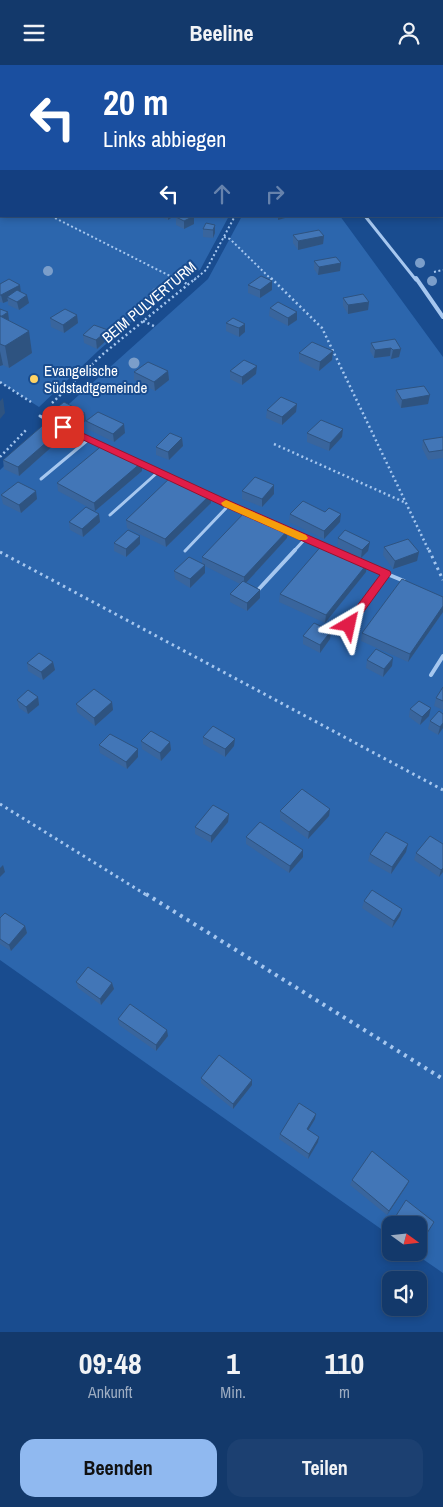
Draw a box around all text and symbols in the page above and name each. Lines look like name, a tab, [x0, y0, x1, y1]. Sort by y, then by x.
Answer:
text: Beeline	[189, 18, 254, 48]
icon: menu	[20, 19, 48, 47]
icon: person	[395, 19, 423, 47]
text: 20 m	[103, 79, 168, 126]
icon: left	[20, 85, 85, 150]
text: Links abbiegen	[103, 124, 226, 154]
icon: left	[155, 180, 183, 208]
icon: ahead	[208, 180, 236, 208]
icon: right	[261, 180, 289, 208]
street label: BEIM PULVERTURM	[97, 256, 201, 348]
place label: Evangelische Südstadtgemeinde	[44, 360, 147, 398]
marker: Evangelische Südstadtgemeinde	[28, 373, 40, 385]
pin	[42, 406, 84, 448]
icon: arrive	[49, 413, 77, 441]
position arrow	[322, 598, 374, 650]
north arrow	[382, 1216, 428, 1261]
map controls	[382, 1216, 427, 1316]
button: sound	[382, 1271, 427, 1316]
text: 09:48	[79, 1343, 142, 1383]
text: 1	[226, 1343, 240, 1383]
text: 110	[325, 1343, 364, 1383]
text: Ankunft	[88, 1381, 132, 1403]
text: Min.	[220, 1381, 246, 1403]
text: m	[339, 1381, 350, 1403]
button: Beenden	[20, 1439, 217, 1497]
button: Teilen	[227, 1439, 423, 1497]

